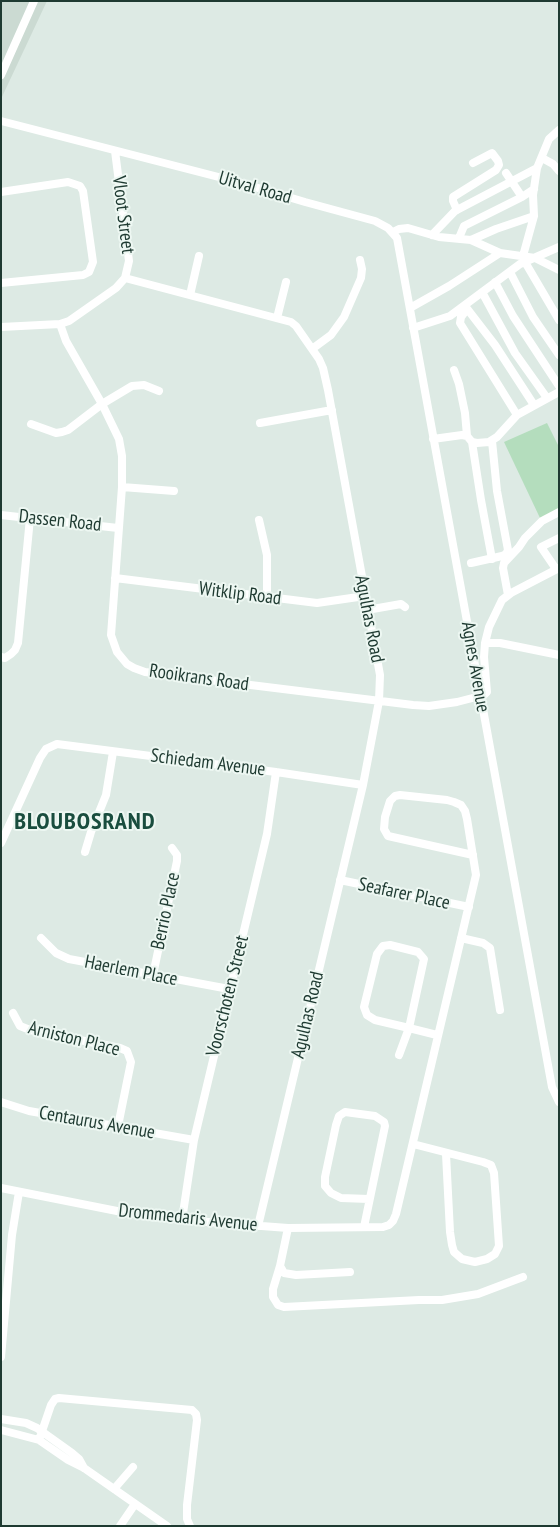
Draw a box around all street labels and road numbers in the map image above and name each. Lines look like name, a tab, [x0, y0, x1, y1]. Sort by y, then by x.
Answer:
street label: Uitval Road	[216, 167, 294, 209]
street label: Vloot Street	[107, 175, 139, 255]
street label: Dassen Road	[18, 505, 102, 537]
street label: Agulhas Road	[349, 573, 389, 665]
street label: Witklip Road	[198, 578, 282, 610]
street label: Agnes Avenue	[456, 620, 494, 714]
street label: Rooikrans Road	[148, 660, 250, 696]
street label: Schiedam Avenue	[149, 745, 267, 781]
street label: Berrio Place	[147, 870, 185, 952]
street label: Seafarer Place	[356, 873, 452, 915]
street label: Voorschoten Street	[202, 933, 254, 1059]
street label: Haerlem Place	[82, 951, 180, 991]
street label: Agulhas Road	[287, 969, 329, 1061]
street label: Arniston Place	[26, 1017, 122, 1061]
street label: Centaurus Avenue	[37, 1102, 157, 1144]
street label: Drommedaris Avenue	[117, 1199, 259, 1237]

